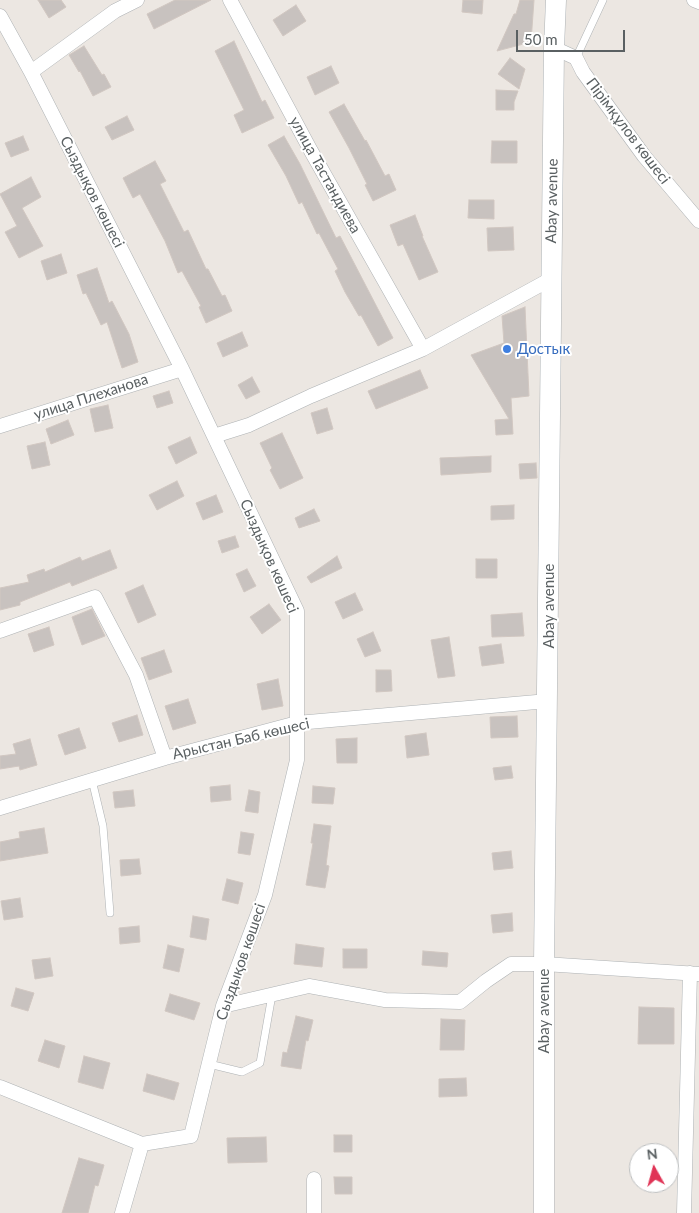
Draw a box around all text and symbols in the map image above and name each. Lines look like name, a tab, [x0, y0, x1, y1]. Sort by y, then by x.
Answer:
scale bar	[519, 20, 628, 52]
text: 50 m	[524, 30, 558, 48]
street label: Пірімқұлов көшесі	[582, 74, 674, 188]
street label: улица Тастандиева	[285, 113, 365, 237]
street label: Сыздықов көшесі	[56, 133, 128, 251]
street label: Abay avenue	[542, 158, 562, 244]
place label: Достык	[517, 340, 570, 358]
marker: Достык	[501, 343, 513, 355]
street label: улица Плеханова	[32, 370, 150, 424]
street label: Сыздықов көшесі	[236, 496, 302, 616]
street label: Abay avenue	[540, 564, 558, 648]
street label: Арыстан Баб көшесі	[171, 714, 311, 764]
street label: Сыздықов көшесі	[213, 901, 269, 1023]
street label: Abay avenue	[535, 969, 553, 1053]
north arrow	[629, 1143, 679, 1193]
text: N	[646, 1145, 659, 1163]

